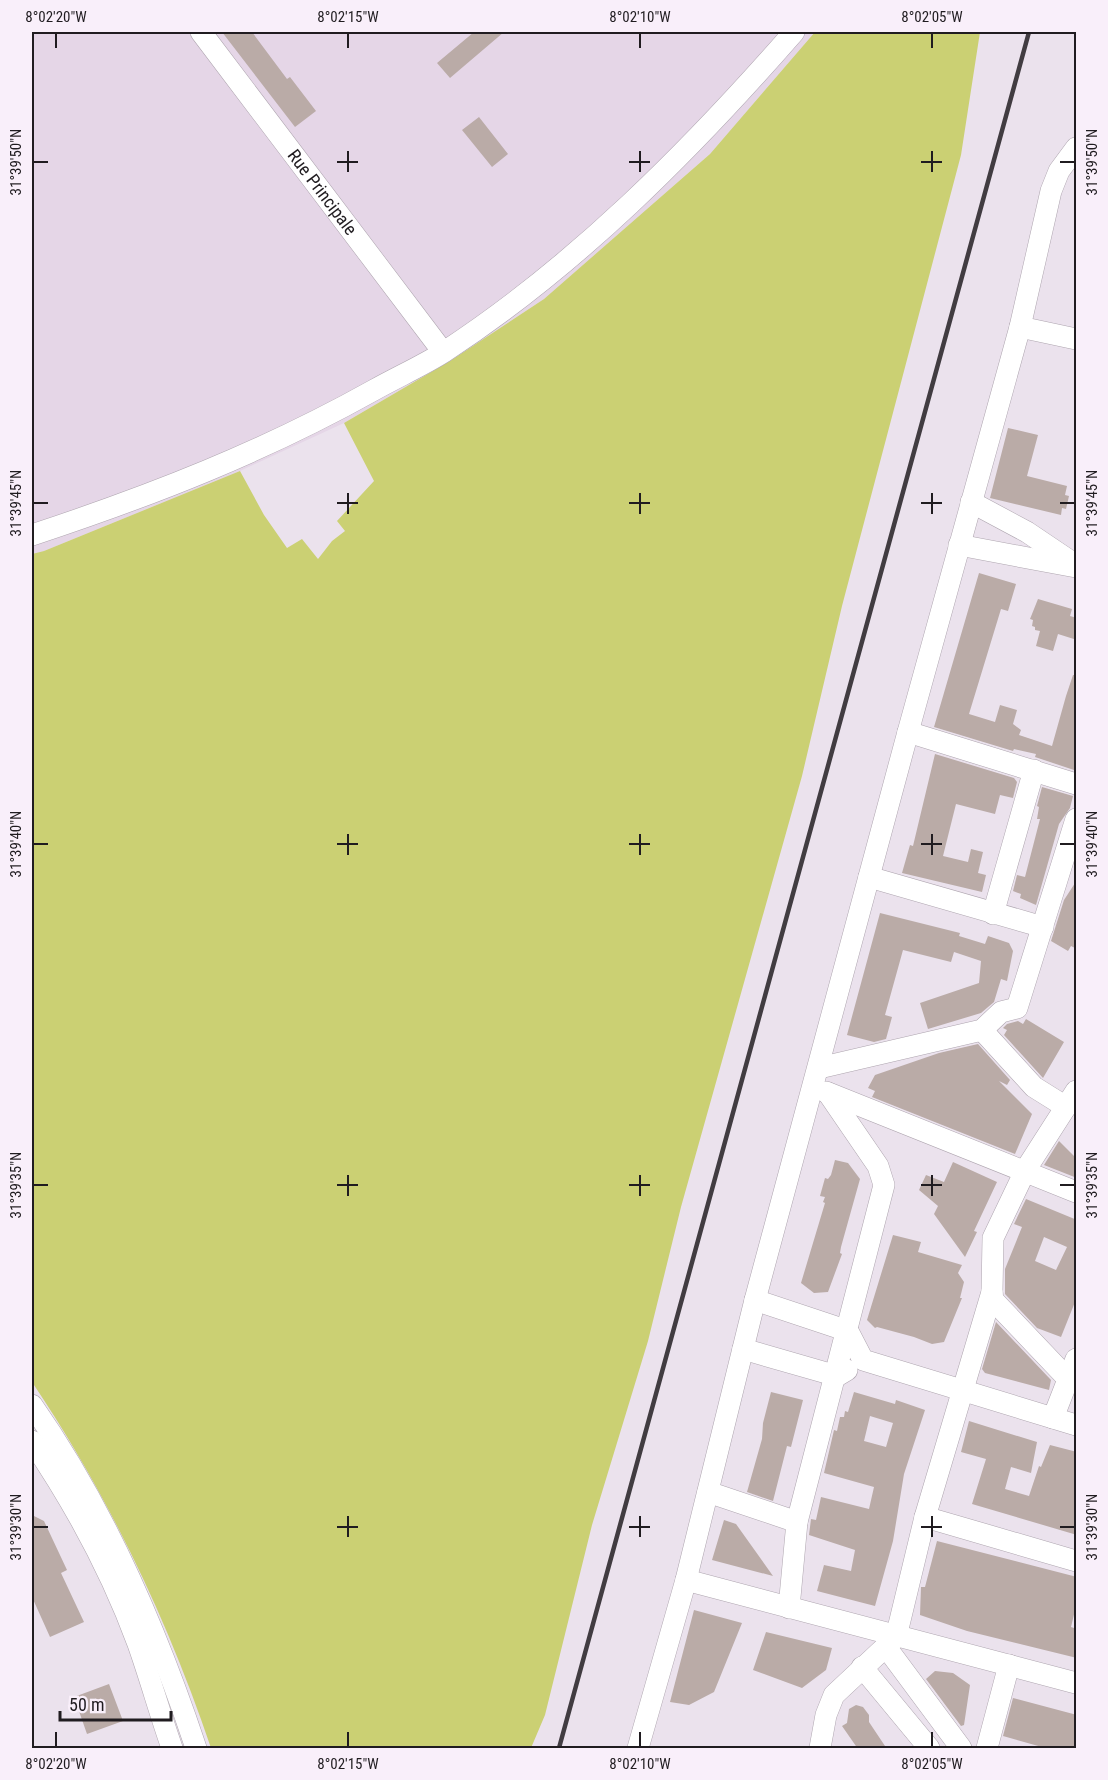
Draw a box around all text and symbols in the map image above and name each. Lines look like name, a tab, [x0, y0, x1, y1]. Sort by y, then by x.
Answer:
text: 8°02'20"W	[25, 8, 87, 26]
text: 8°02'15"W	[317, 8, 379, 26]
text: 8°02'10"W	[609, 8, 671, 26]
text: 8°02'05"W	[901, 8, 963, 26]
text: 31°39'50"N	[7, 129, 25, 195]
text: 31°39'50"N	[1083, 129, 1101, 195]
street label: Rue Principale	[284, 145, 362, 239]
text: 31°39'45"N	[7, 470, 25, 536]
text: 31°39'45"N	[1083, 470, 1101, 536]
text: 31°39'40"N	[7, 811, 25, 877]
text: 31°39'40"N	[1083, 811, 1101, 877]
text: 31°39'35"N	[7, 1152, 25, 1218]
text: 31°39'35"N	[1083, 1152, 1101, 1218]
text: 31°39'30"N	[7, 1494, 25, 1560]
text: 31°39'30"N	[1083, 1494, 1101, 1560]
scale bar	[60, 1684, 171, 1722]
text: 50 m	[69, 1694, 104, 1715]
text: 8°02'20"W	[25, 1755, 87, 1773]
text: 8°02'15"W	[317, 1755, 379, 1773]
text: 8°02'10"W	[609, 1755, 671, 1773]
text: 8°02'05"W	[901, 1755, 963, 1773]

